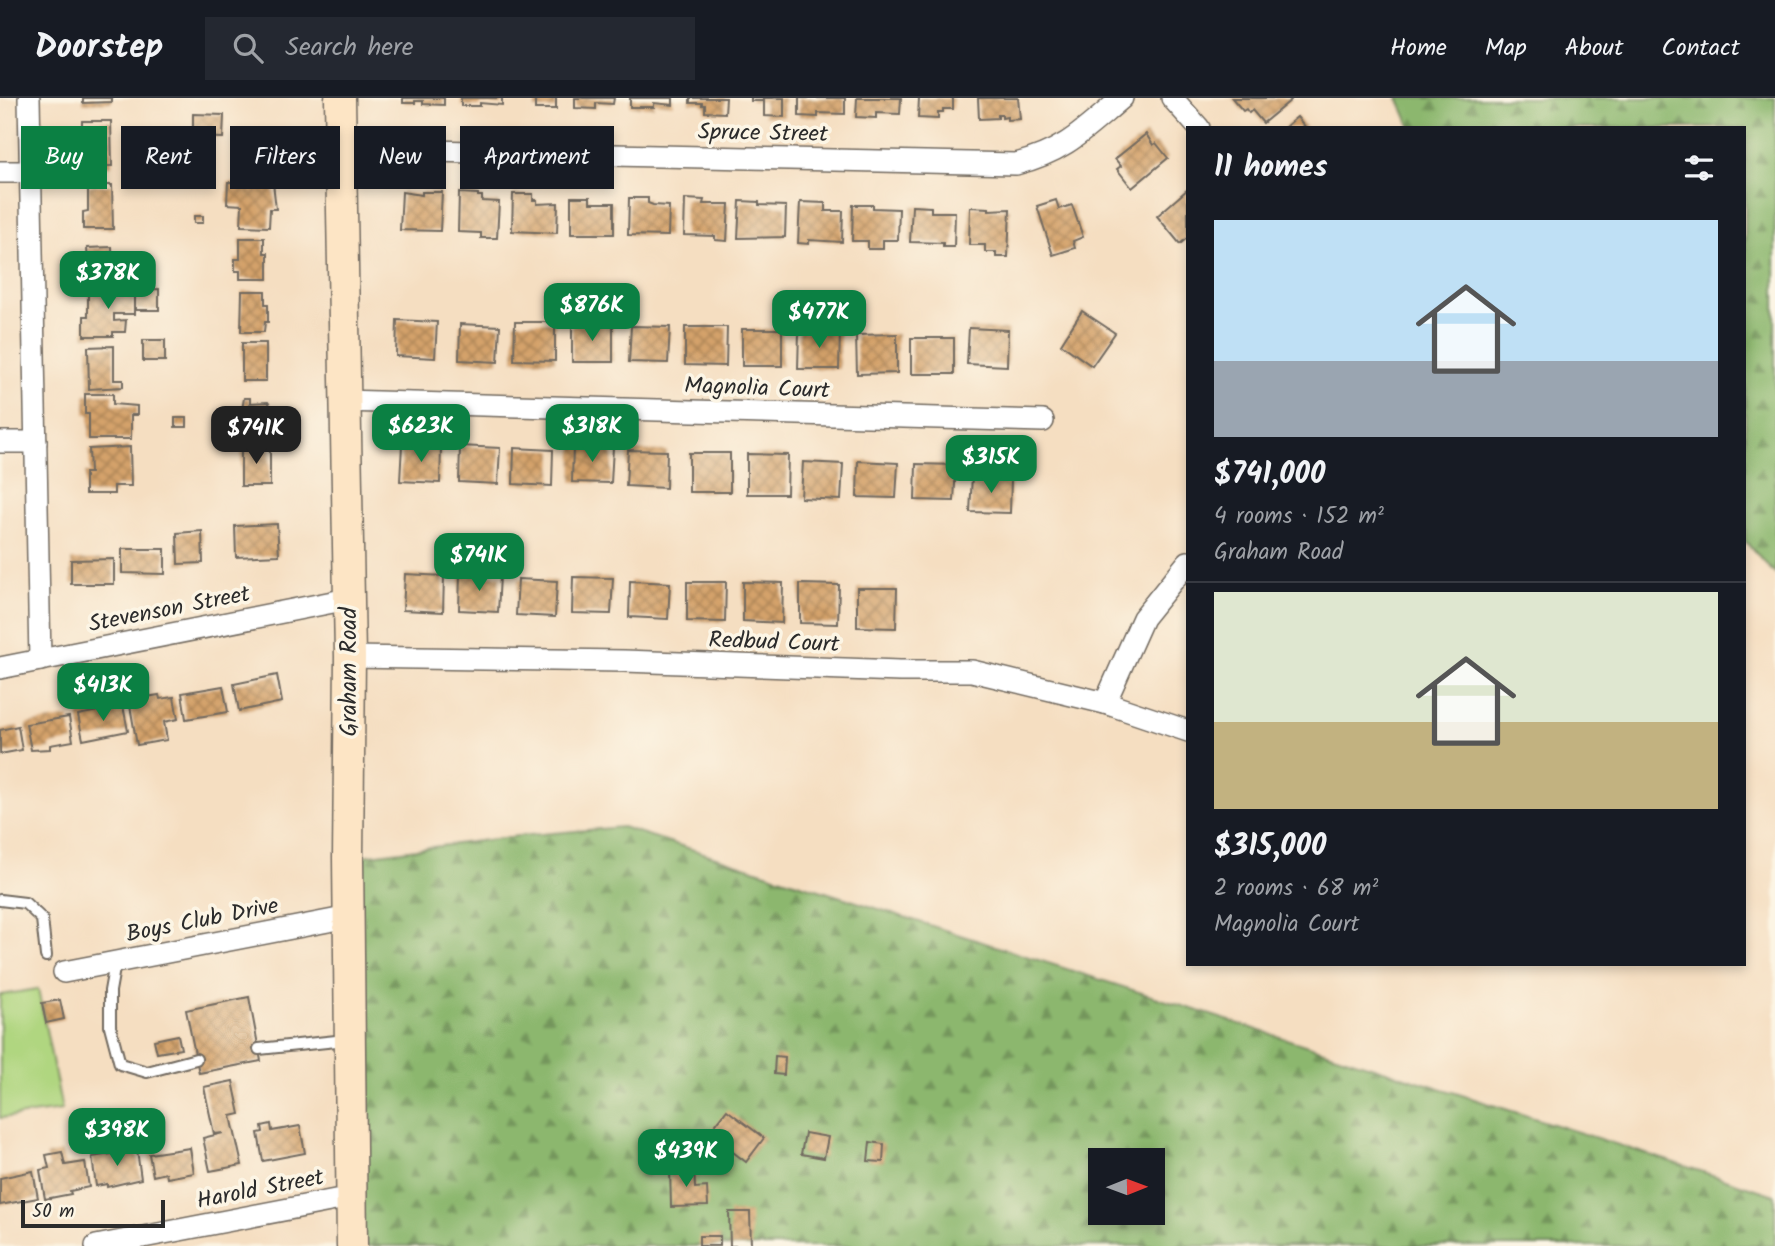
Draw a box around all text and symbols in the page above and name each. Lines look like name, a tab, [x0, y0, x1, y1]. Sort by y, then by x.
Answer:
search box	[205, 17, 695, 80]
text: Doorstep	[35, 22, 163, 75]
text: Search here	[285, 27, 413, 69]
icon: search	[229, 29, 267, 67]
text: Home	[1390, 29, 1447, 68]
text: Map	[1485, 29, 1527, 68]
text: About	[1565, 29, 1623, 68]
text: Contact	[1661, 29, 1740, 68]
street label: Spruce Street	[698, 115, 829, 153]
chip: Buy	[21, 126, 107, 189]
chip: Rent	[121, 126, 216, 189]
chip: Filters	[230, 126, 340, 189]
chip: New	[354, 126, 446, 189]
chip: Apartment	[460, 126, 614, 189]
text: 11 homes	[1214, 144, 1327, 192]
icon: filters	[1680, 149, 1718, 187]
pin: $378K	[59, 252, 157, 311]
text: $378K	[76, 256, 140, 292]
icon: home	[1403, 266, 1529, 392]
pin: $876K	[543, 284, 641, 343]
text: $876K	[560, 288, 624, 324]
pin: $477K	[770, 290, 868, 350]
text: $477K	[788, 295, 850, 331]
street label: Magnolia Court	[684, 368, 831, 410]
pin: $623K	[372, 404, 470, 464]
pin: $318K	[543, 404, 641, 464]
pin: $741K	[207, 406, 305, 466]
text: $623K	[388, 409, 454, 445]
text: $318K	[562, 409, 622, 445]
text: $741K	[227, 411, 285, 447]
pin: $315K	[942, 436, 1040, 495]
text: $315K	[962, 440, 1020, 476]
text: $741,000	[1214, 451, 1325, 499]
text: 4 rooms · 152 m²	[1214, 499, 1384, 535]
pin: $741K	[430, 533, 528, 593]
text: Graham Road	[1214, 535, 1343, 571]
text: $741K	[450, 538, 508, 574]
street label: Stevenson Street	[86, 576, 254, 643]
street label: Graham Road	[332, 607, 368, 737]
street label: Redbud Court	[708, 623, 841, 663]
icon: home	[1403, 638, 1529, 764]
pin: $413K	[54, 664, 152, 723]
text: $413K	[73, 668, 133, 704]
text: $315,000	[1214, 823, 1326, 871]
text: 2 rooms · 68 m²	[1214, 871, 1378, 907]
street label: Boys Club Drive	[123, 889, 282, 953]
text: Magnolia Court	[1214, 907, 1359, 943]
pin: $398K	[68, 1108, 166, 1168]
text: $398K	[84, 1113, 150, 1149]
pin: $439K	[637, 1130, 735, 1189]
text: $439K	[654, 1134, 718, 1170]
north arrow	[1088, 1148, 1166, 1225]
map controls	[1088, 1148, 1165, 1225]
street label: Harold Street	[194, 1160, 328, 1220]
scale bar	[21, 1197, 164, 1229]
text: 50 m	[32, 1197, 74, 1227]

